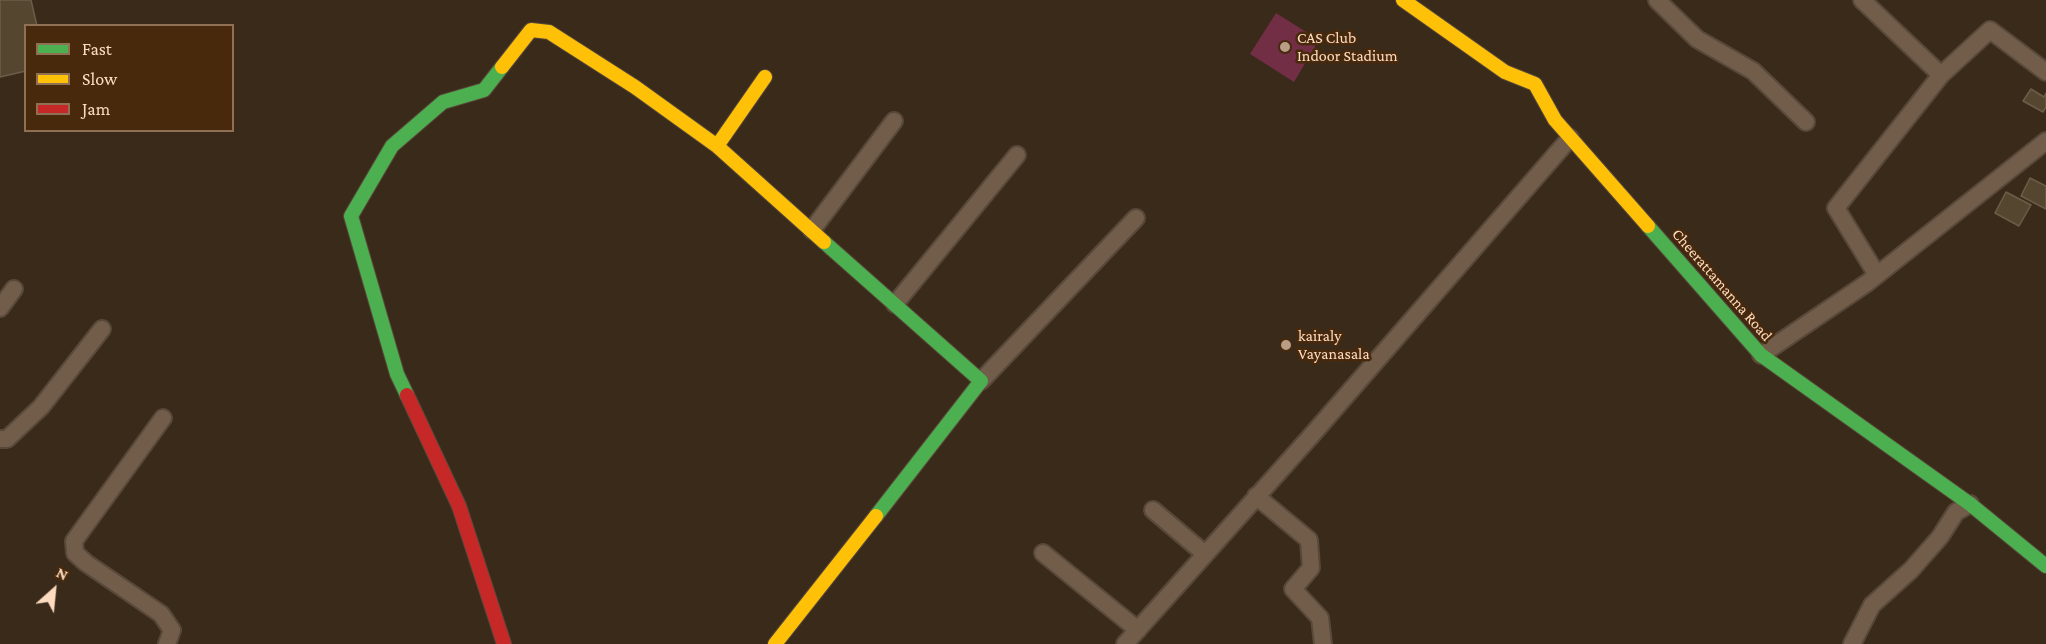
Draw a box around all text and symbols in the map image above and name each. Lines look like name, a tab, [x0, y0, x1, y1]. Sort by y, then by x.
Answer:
legend	[24, 24, 234, 132]
place label: CAS Club Indoor Stadium	[1297, 28, 1397, 66]
text: Fast	[82, 39, 112, 59]
marker: CAS Club Indoor Stadium	[1278, 40, 1292, 54]
text: Slow	[82, 69, 117, 89]
text: Jam	[82, 99, 110, 119]
street label: Cheerattamanna Road	[1668, 225, 1776, 345]
place label: kairaly Vayanasala	[1298, 326, 1370, 364]
marker: kairaly Vayanasala	[1279, 338, 1293, 352]
north arrow	[24, 560, 84, 620]
text: N	[54, 563, 71, 584]

